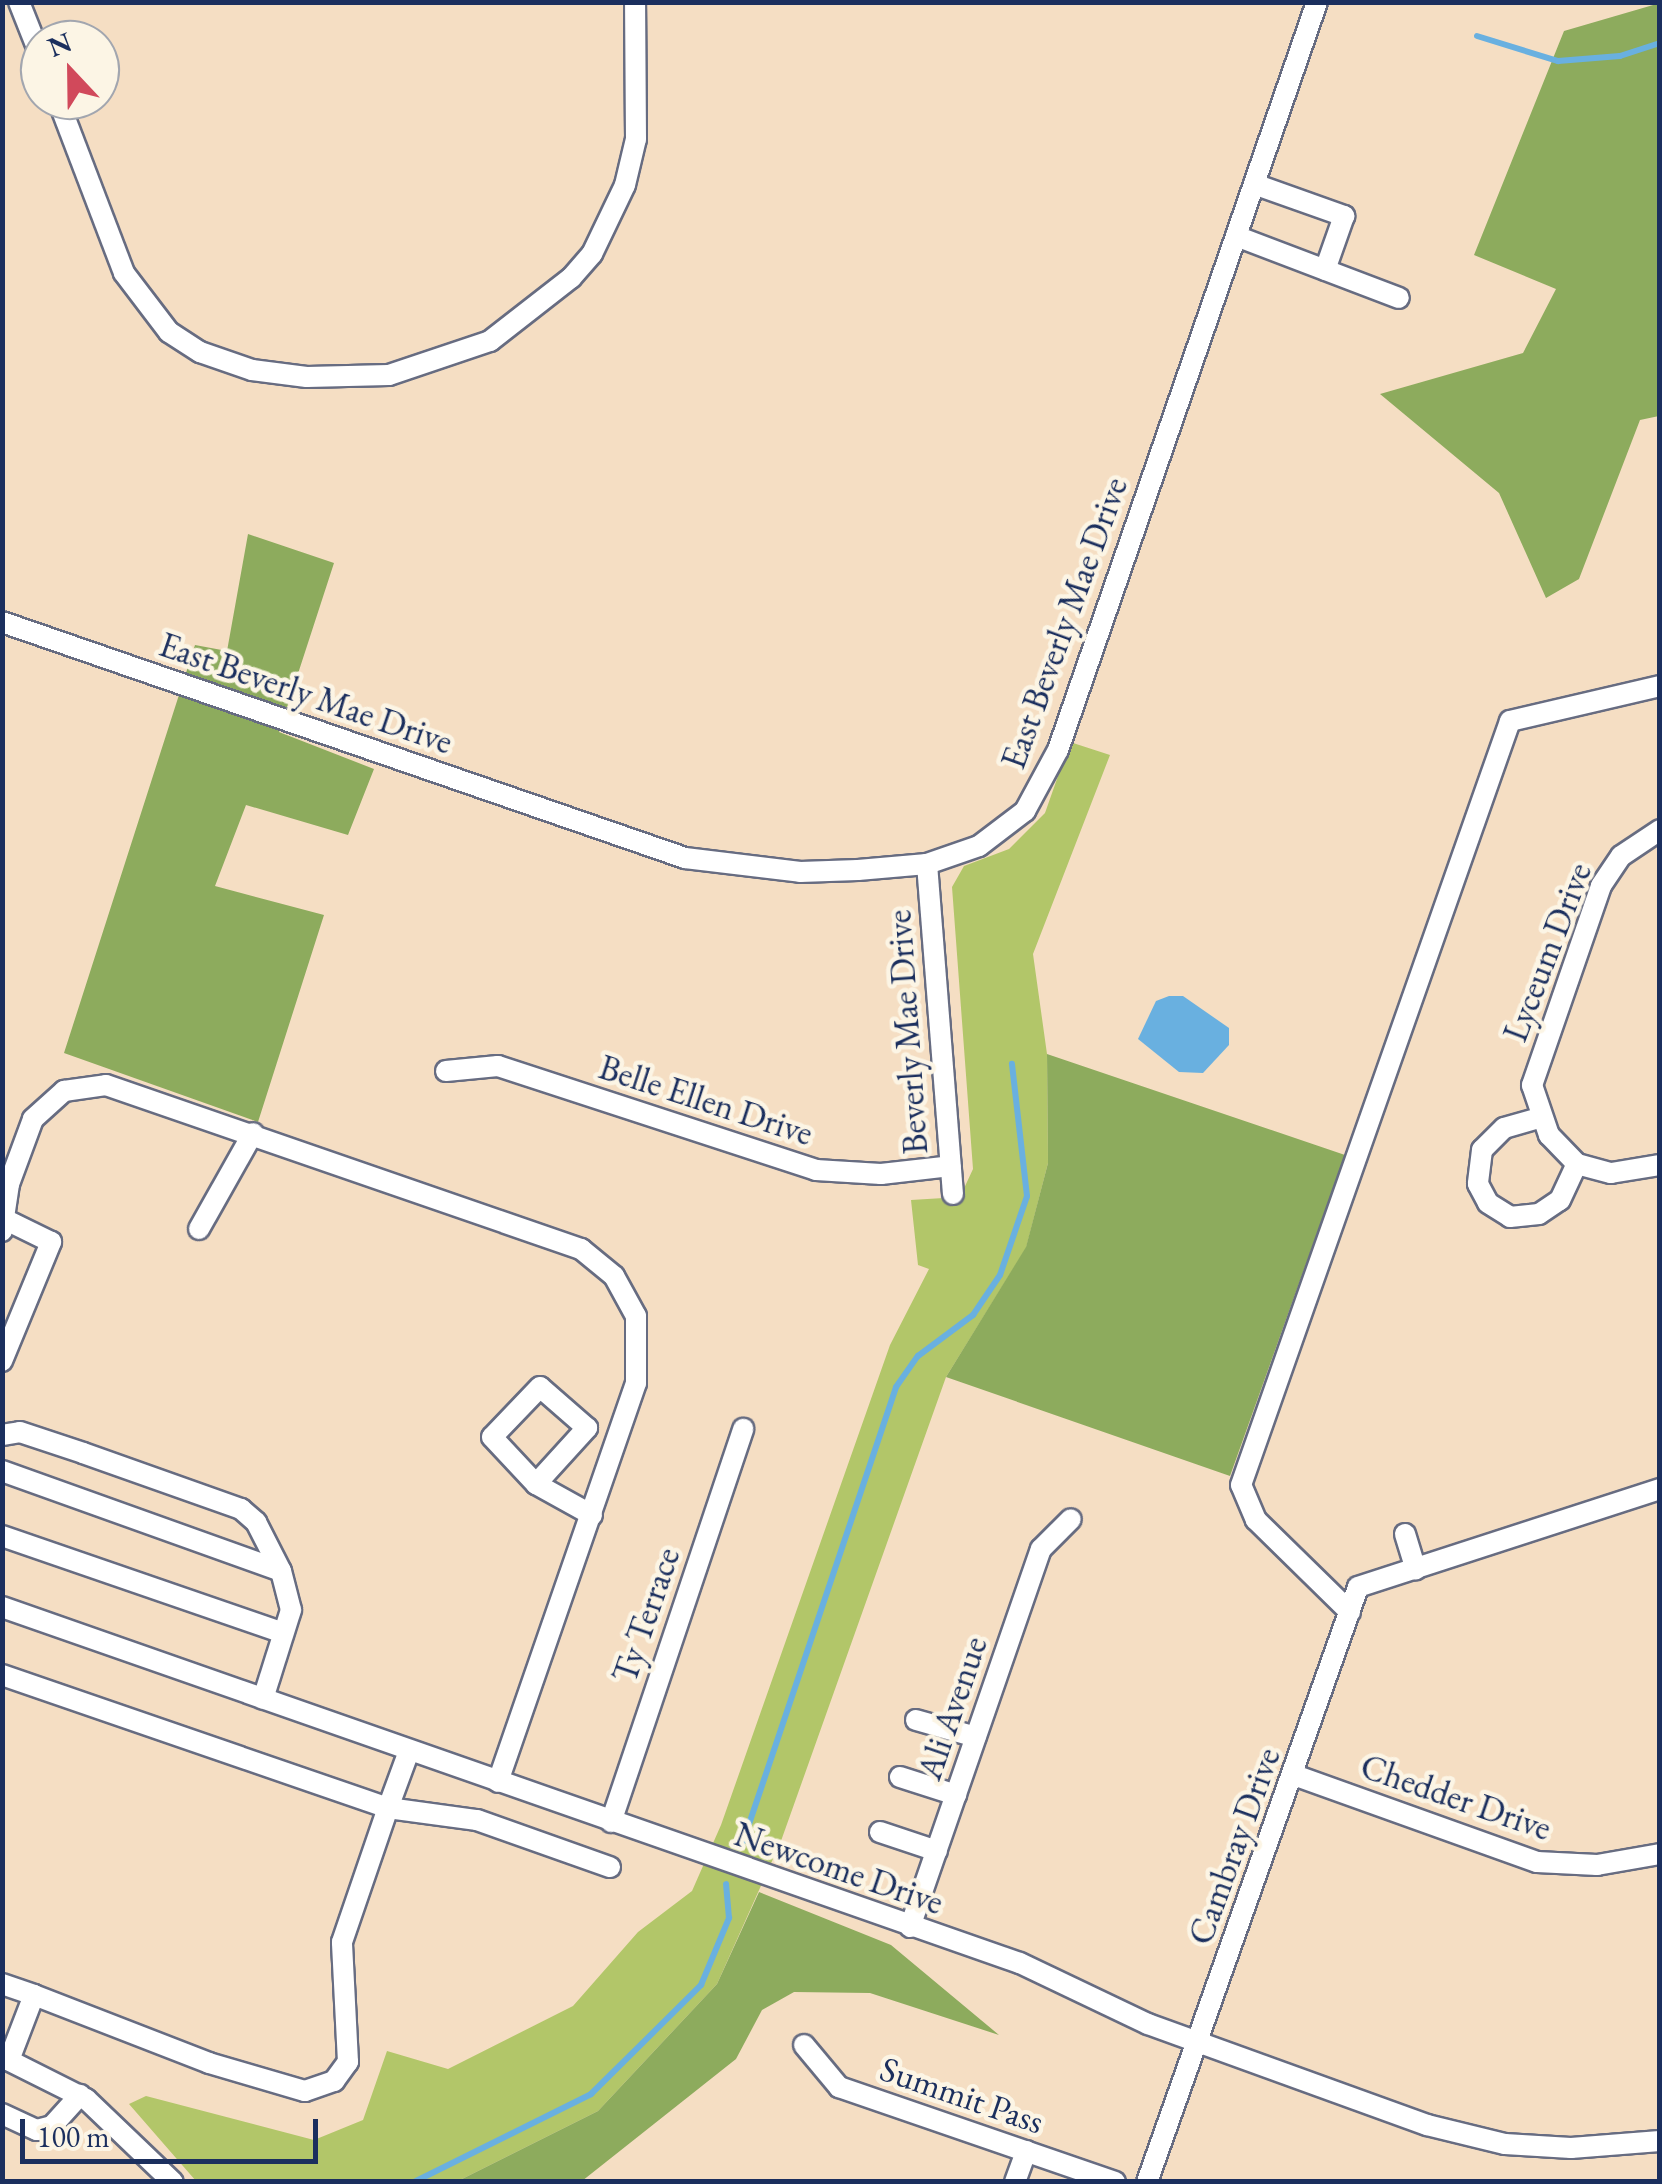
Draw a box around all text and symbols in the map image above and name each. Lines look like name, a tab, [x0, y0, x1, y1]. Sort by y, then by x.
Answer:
north arrow	[20, 20, 120, 120]
text: N	[42, 23, 77, 65]
street label: East Beverly Mae Drive	[992, 472, 1136, 774]
street label: East Beverly Mae Drive	[154, 623, 458, 763]
street label: Lyceum Drive	[1494, 857, 1600, 1047]
street label: Beverly Mae Drive	[878, 908, 936, 1156]
street label: Belle Ellen Drive	[594, 1046, 818, 1154]
street label: Ty Terrace	[603, 1542, 689, 1688]
street label: Ali Avenue	[908, 1631, 996, 1785]
street label: Cambray Drive	[1179, 1742, 1289, 1950]
street label: Chedder Drive	[1355, 1745, 1557, 1849]
street label: Newcome Drive	[729, 1813, 949, 1923]
street label: Summit Pass	[875, 2047, 1049, 2143]
scale bar	[25, 2099, 322, 2161]
text: 100 m	[37, 2117, 110, 2156]

